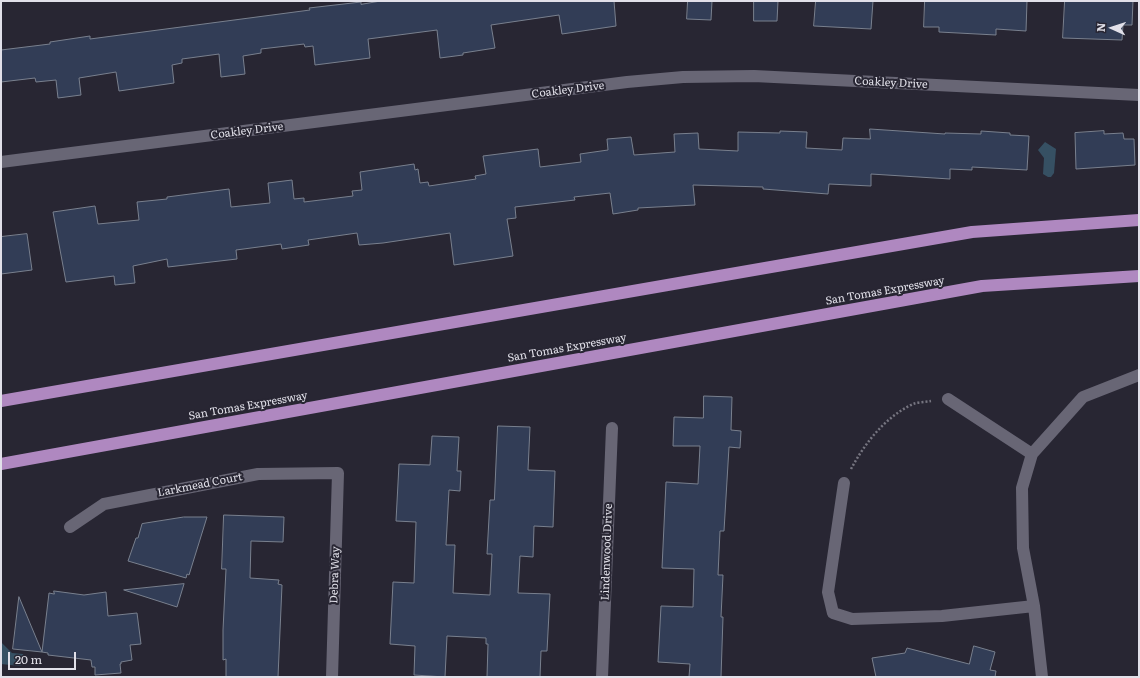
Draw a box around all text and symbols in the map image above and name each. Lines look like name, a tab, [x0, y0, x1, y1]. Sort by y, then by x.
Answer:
north arrow	[1092, 8, 1132, 48]
text: N	[1092, 22, 1108, 32]
street label: Coakley Drive	[854, 74, 928, 92]
street label: Coakley Drive	[531, 79, 605, 101]
street label: Coakley Drive	[210, 120, 284, 142]
street label: San Tomas Expressway	[824, 274, 946, 308]
street label: San Tomas Expressway	[506, 331, 628, 365]
street label: San Tomas Expressway	[187, 389, 309, 423]
street label: Larkmead Court	[156, 470, 244, 500]
street label: Lindenwood Drive	[599, 503, 615, 601]
street label: Debra Way	[327, 546, 343, 604]
scale bar	[10, 644, 78, 670]
text: 20 m	[15, 650, 42, 668]

